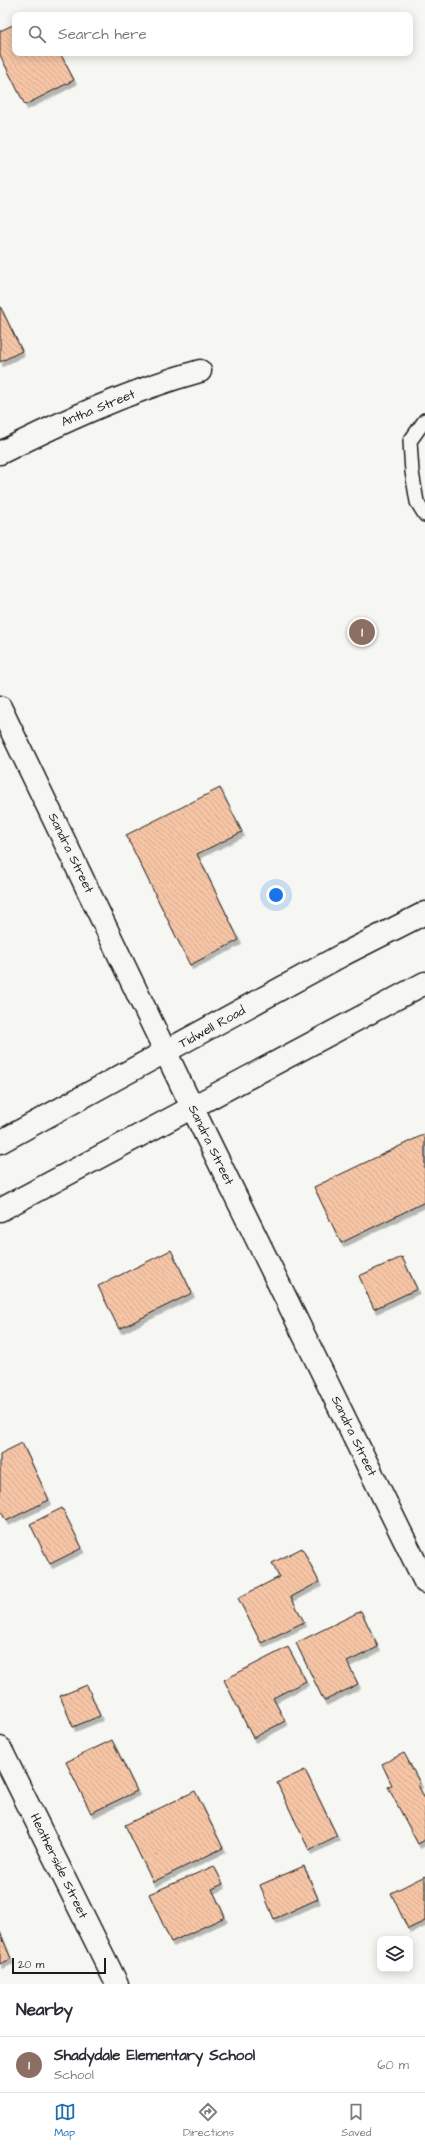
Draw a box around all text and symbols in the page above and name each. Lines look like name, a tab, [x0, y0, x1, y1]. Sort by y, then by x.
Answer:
search box	[12, 12, 413, 56]
icon: search	[26, 23, 48, 45]
text: Search here	[58, 24, 147, 45]
street label: Antha Street	[58, 385, 138, 431]
pin: 1	[349, 617, 375, 647]
street label: Sandra Street	[44, 810, 99, 897]
your location	[266, 885, 286, 905]
street label: Tidwell Road	[176, 1001, 249, 1053]
street label: Sandra Street	[184, 1102, 239, 1189]
street label: Sandra Street	[327, 1393, 382, 1480]
street label: Heatherside Street	[26, 1810, 93, 1922]
map controls	[377, 1936, 413, 1972]
button: layers	[377, 1936, 413, 1972]
scale bar	[12, 1956, 106, 1975]
text: 20 m	[18, 1957, 44, 1972]
text: Nearby	[16, 1998, 73, 2022]
text: Shadydale Elementary School	[54, 2045, 255, 2066]
text: 1	[28, 2056, 30, 2074]
text: 60 m	[377, 2056, 409, 2074]
text: School	[54, 2066, 94, 2084]
tab: Map	[54, 2101, 76, 2140]
tab: Directions	[183, 2101, 234, 2140]
tab: Saved	[341, 2101, 371, 2140]

